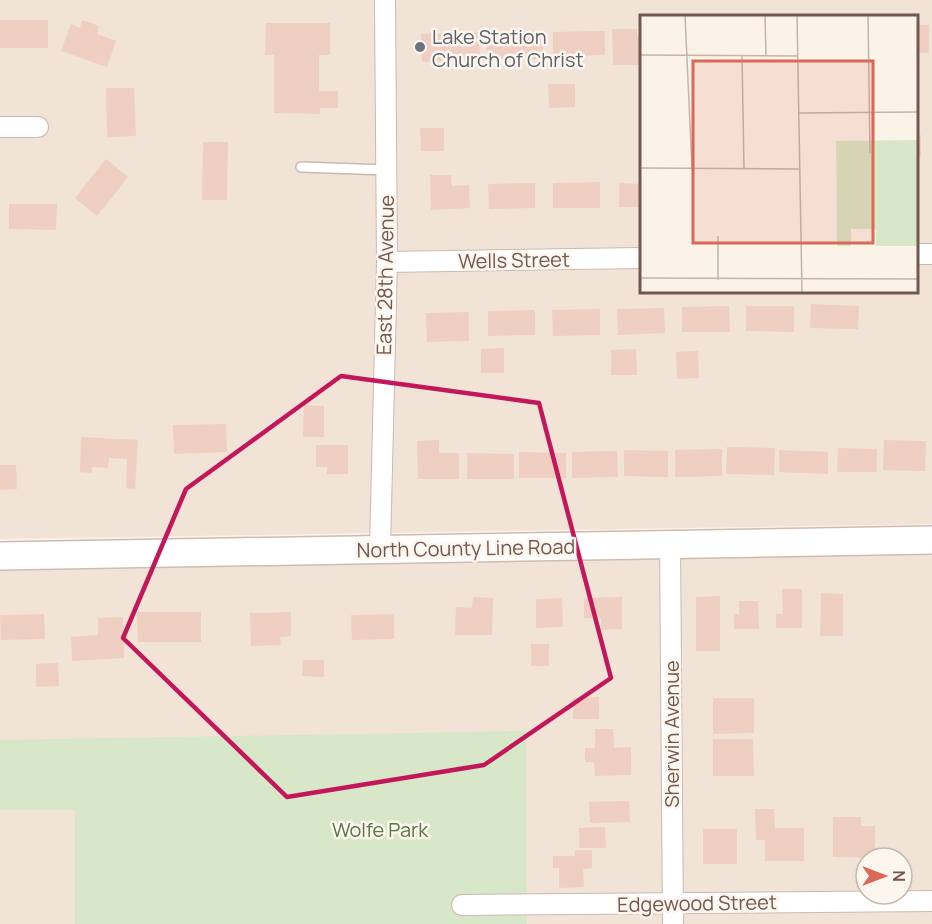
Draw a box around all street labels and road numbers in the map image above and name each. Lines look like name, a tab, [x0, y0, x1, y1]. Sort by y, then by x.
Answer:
street label: East 28th Avenue	[370, 195, 400, 355]
street label: Wells Street	[458, 246, 570, 274]
street label: North County Line Road	[356, 533, 576, 563]
street label: Sherwin Avenue	[658, 660, 685, 808]
street label: Edgewood Street	[617, 888, 777, 918]

